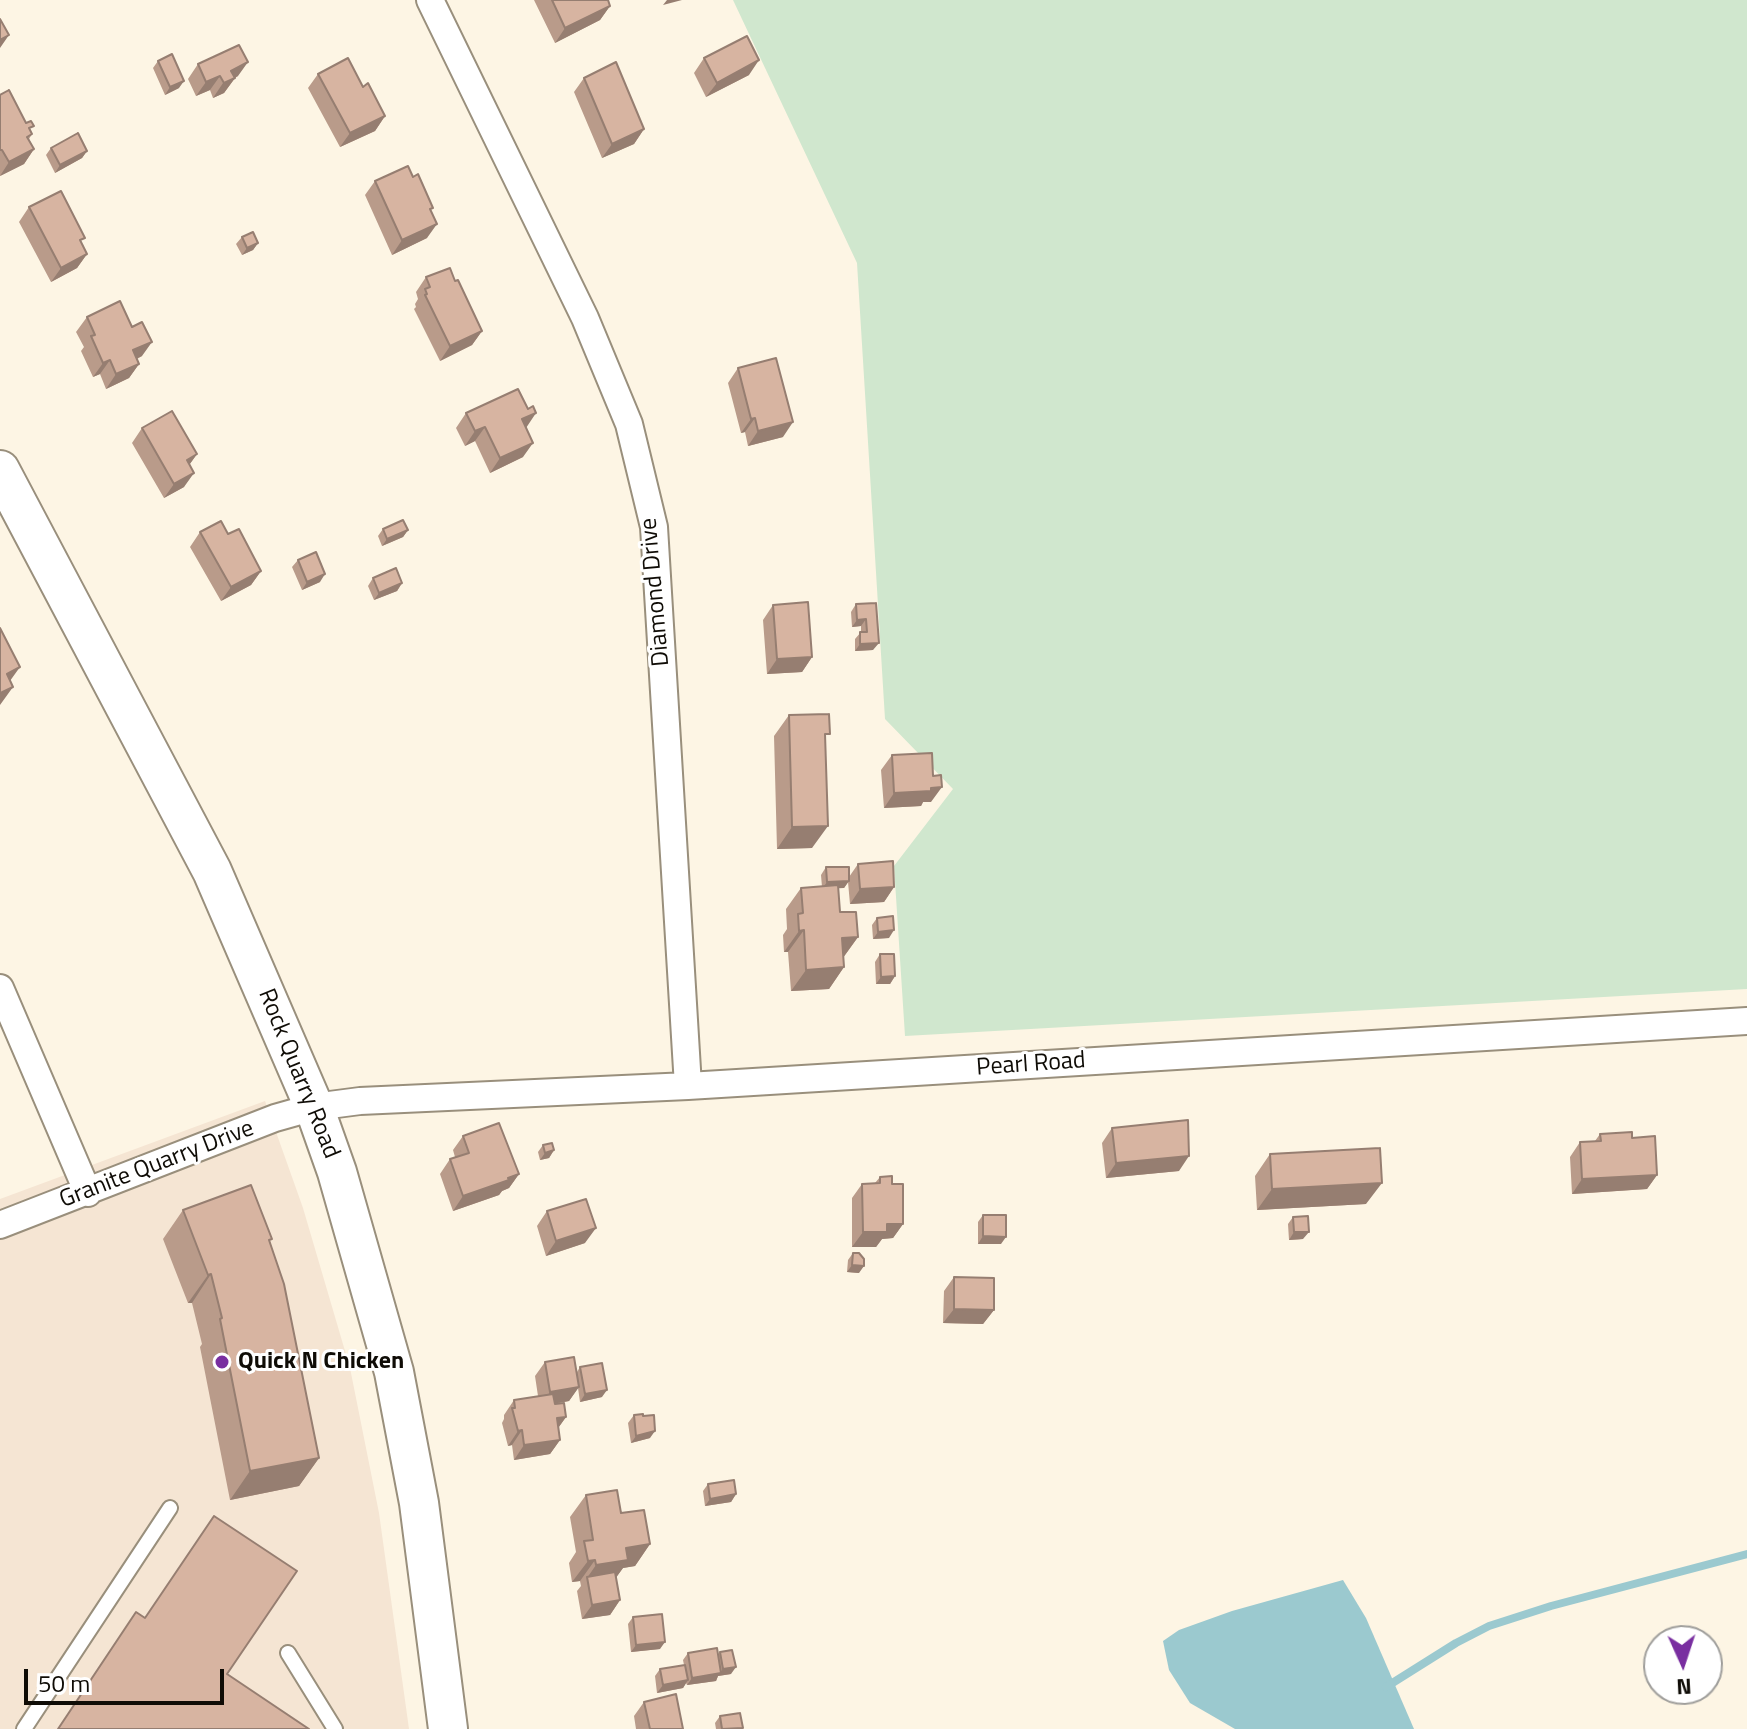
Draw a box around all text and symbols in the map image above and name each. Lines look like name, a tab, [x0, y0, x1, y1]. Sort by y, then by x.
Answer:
street label: Diamond Drive	[635, 517, 677, 667]
street label: Rock Quarry Road	[251, 985, 345, 1163]
street label: Pearl Road	[975, 1047, 1087, 1083]
street label: Granite Quarry Drive	[56, 1115, 258, 1215]
place label: Quick N Chicken	[238, 1348, 404, 1376]
marker: Quick N Chicken	[213, 1353, 231, 1371]
north arrow	[1643, 1625, 1723, 1705]
scale bar	[28, 1653, 228, 1703]
text: 50 m	[38, 1665, 90, 1701]
text: N	[1676, 1670, 1693, 1704]

